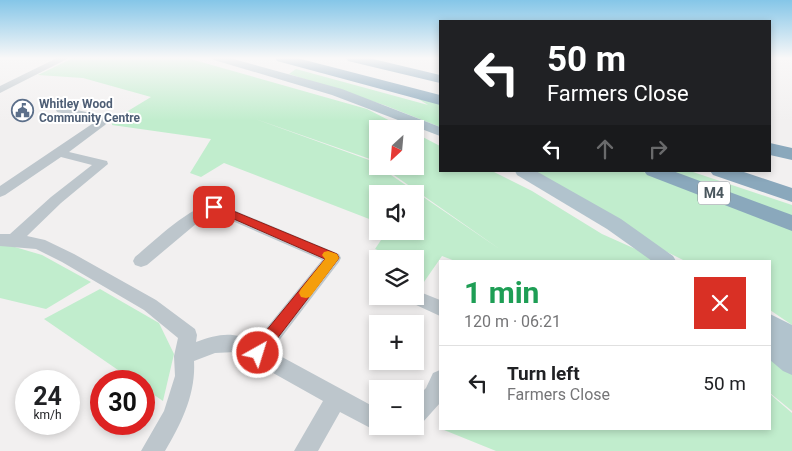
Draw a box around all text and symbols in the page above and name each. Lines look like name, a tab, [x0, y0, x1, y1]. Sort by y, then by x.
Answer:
text: 50 m	[547, 39, 626, 80]
icon: left	[464, 40, 529, 105]
text: Farmers Close	[547, 81, 689, 106]
place label: Whitley Wood Community Centre	[39, 97, 141, 125]
public building icon: Whitley Wood Community Centre	[11, 99, 35, 123]
north arrow	[369, 120, 424, 175]
map controls	[369, 120, 424, 435]
icon: left	[538, 135, 566, 163]
icon: ahead	[591, 135, 619, 163]
icon: right	[644, 135, 672, 163]
road number: M4	[698, 182, 730, 204]
button: sound	[369, 185, 424, 240]
pin	[193, 186, 235, 228]
icon: arrive	[200, 193, 228, 221]
button: layers	[369, 250, 424, 305]
text: 1 min	[464, 275, 539, 310]
button: close	[694, 277, 746, 329]
text: 120 m · 06:21	[464, 312, 561, 331]
button: +	[369, 315, 424, 370]
position arrow	[231, 326, 283, 378]
text: Turn left	[507, 362, 580, 385]
icon: left	[464, 369, 492, 397]
speed limit sign: 30	[90, 370, 155, 435]
text: 50 m	[703, 372, 746, 395]
button: −	[369, 380, 424, 435]
text: 24	[33, 382, 62, 411]
text: Farmers Close	[507, 385, 610, 404]
text: km/h	[33, 408, 62, 422]

